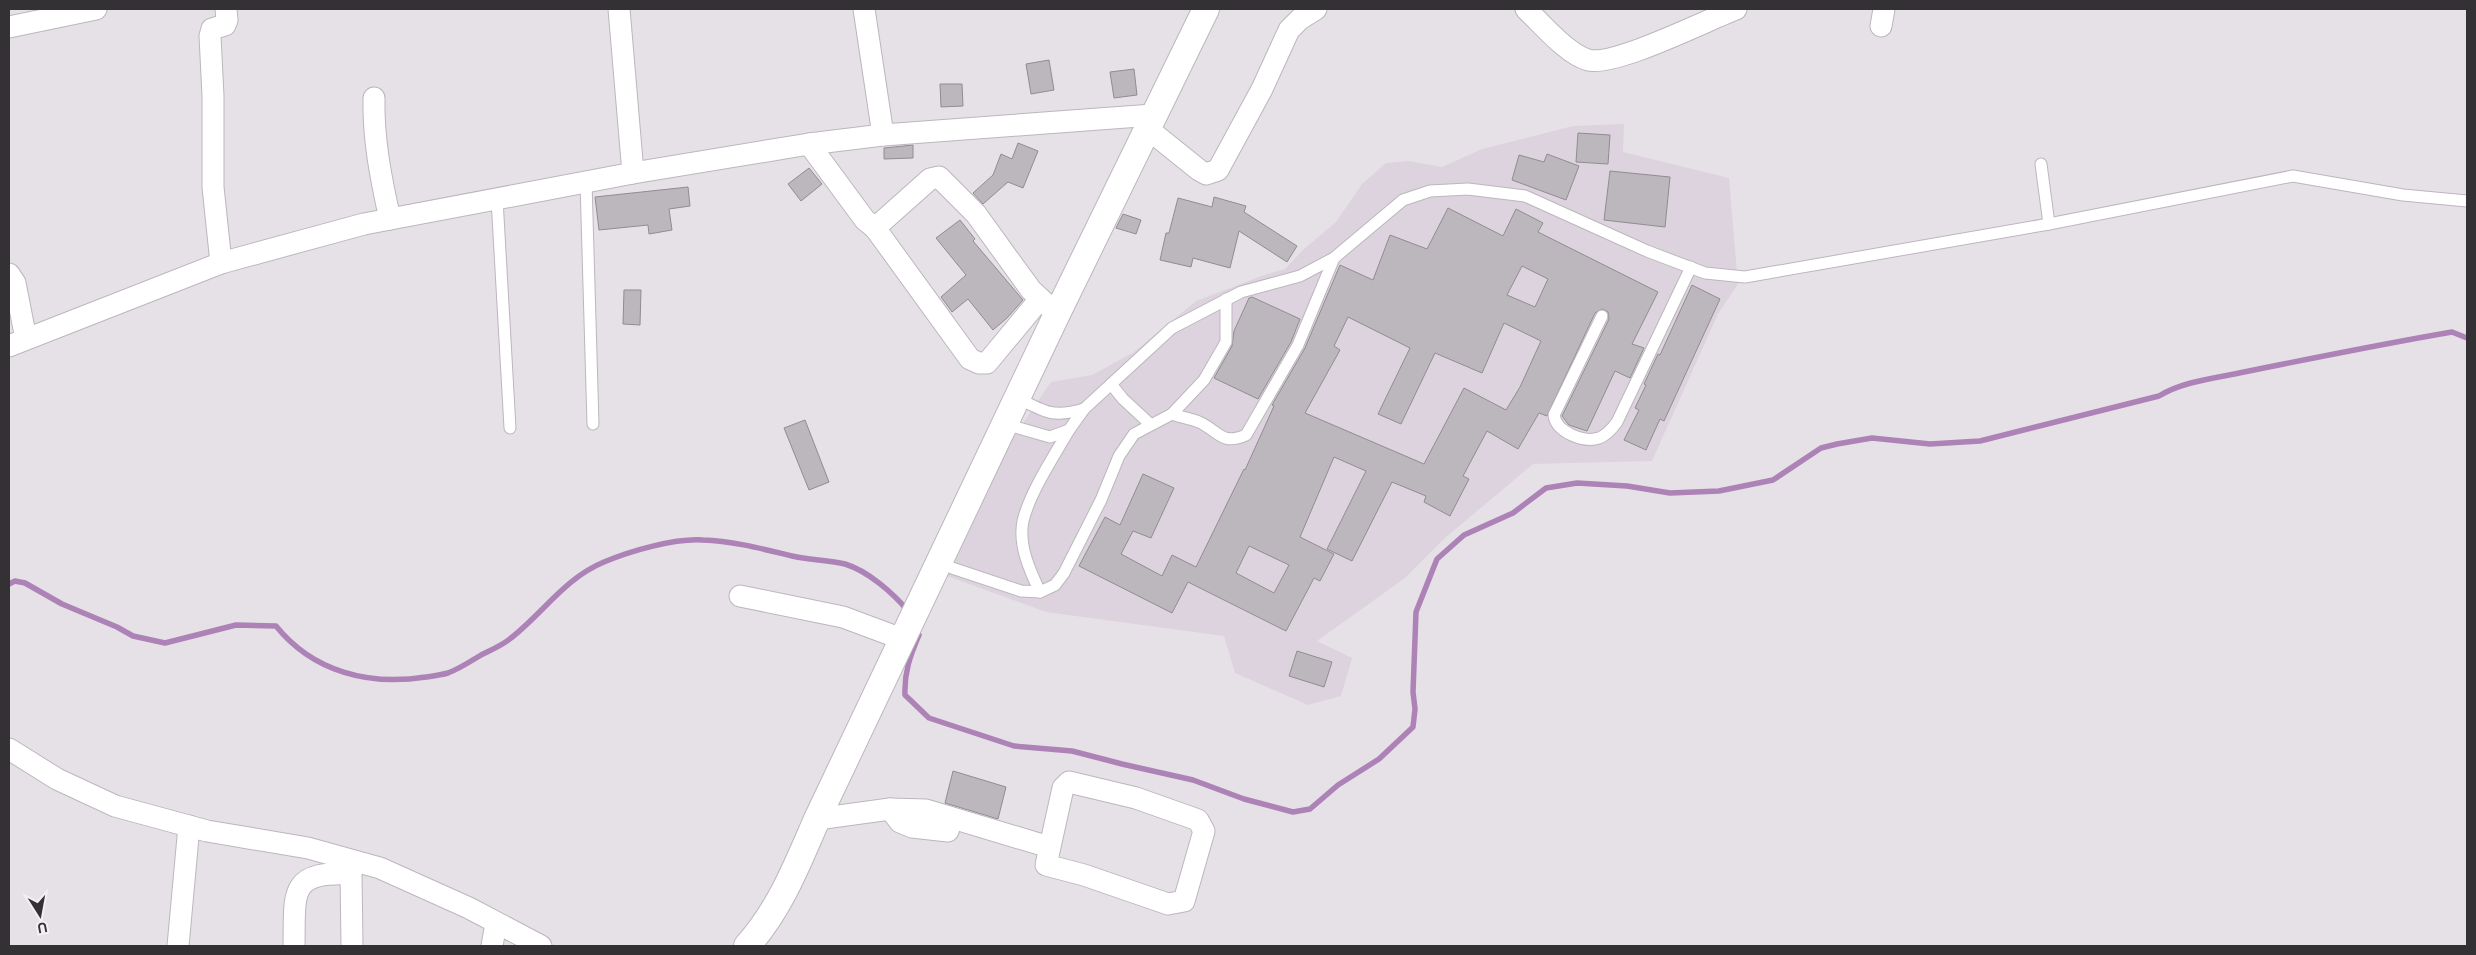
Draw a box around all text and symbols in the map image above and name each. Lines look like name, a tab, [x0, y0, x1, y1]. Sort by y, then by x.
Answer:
north arrow	[15, 890, 65, 940]
text: U	[36, 918, 49, 937]

